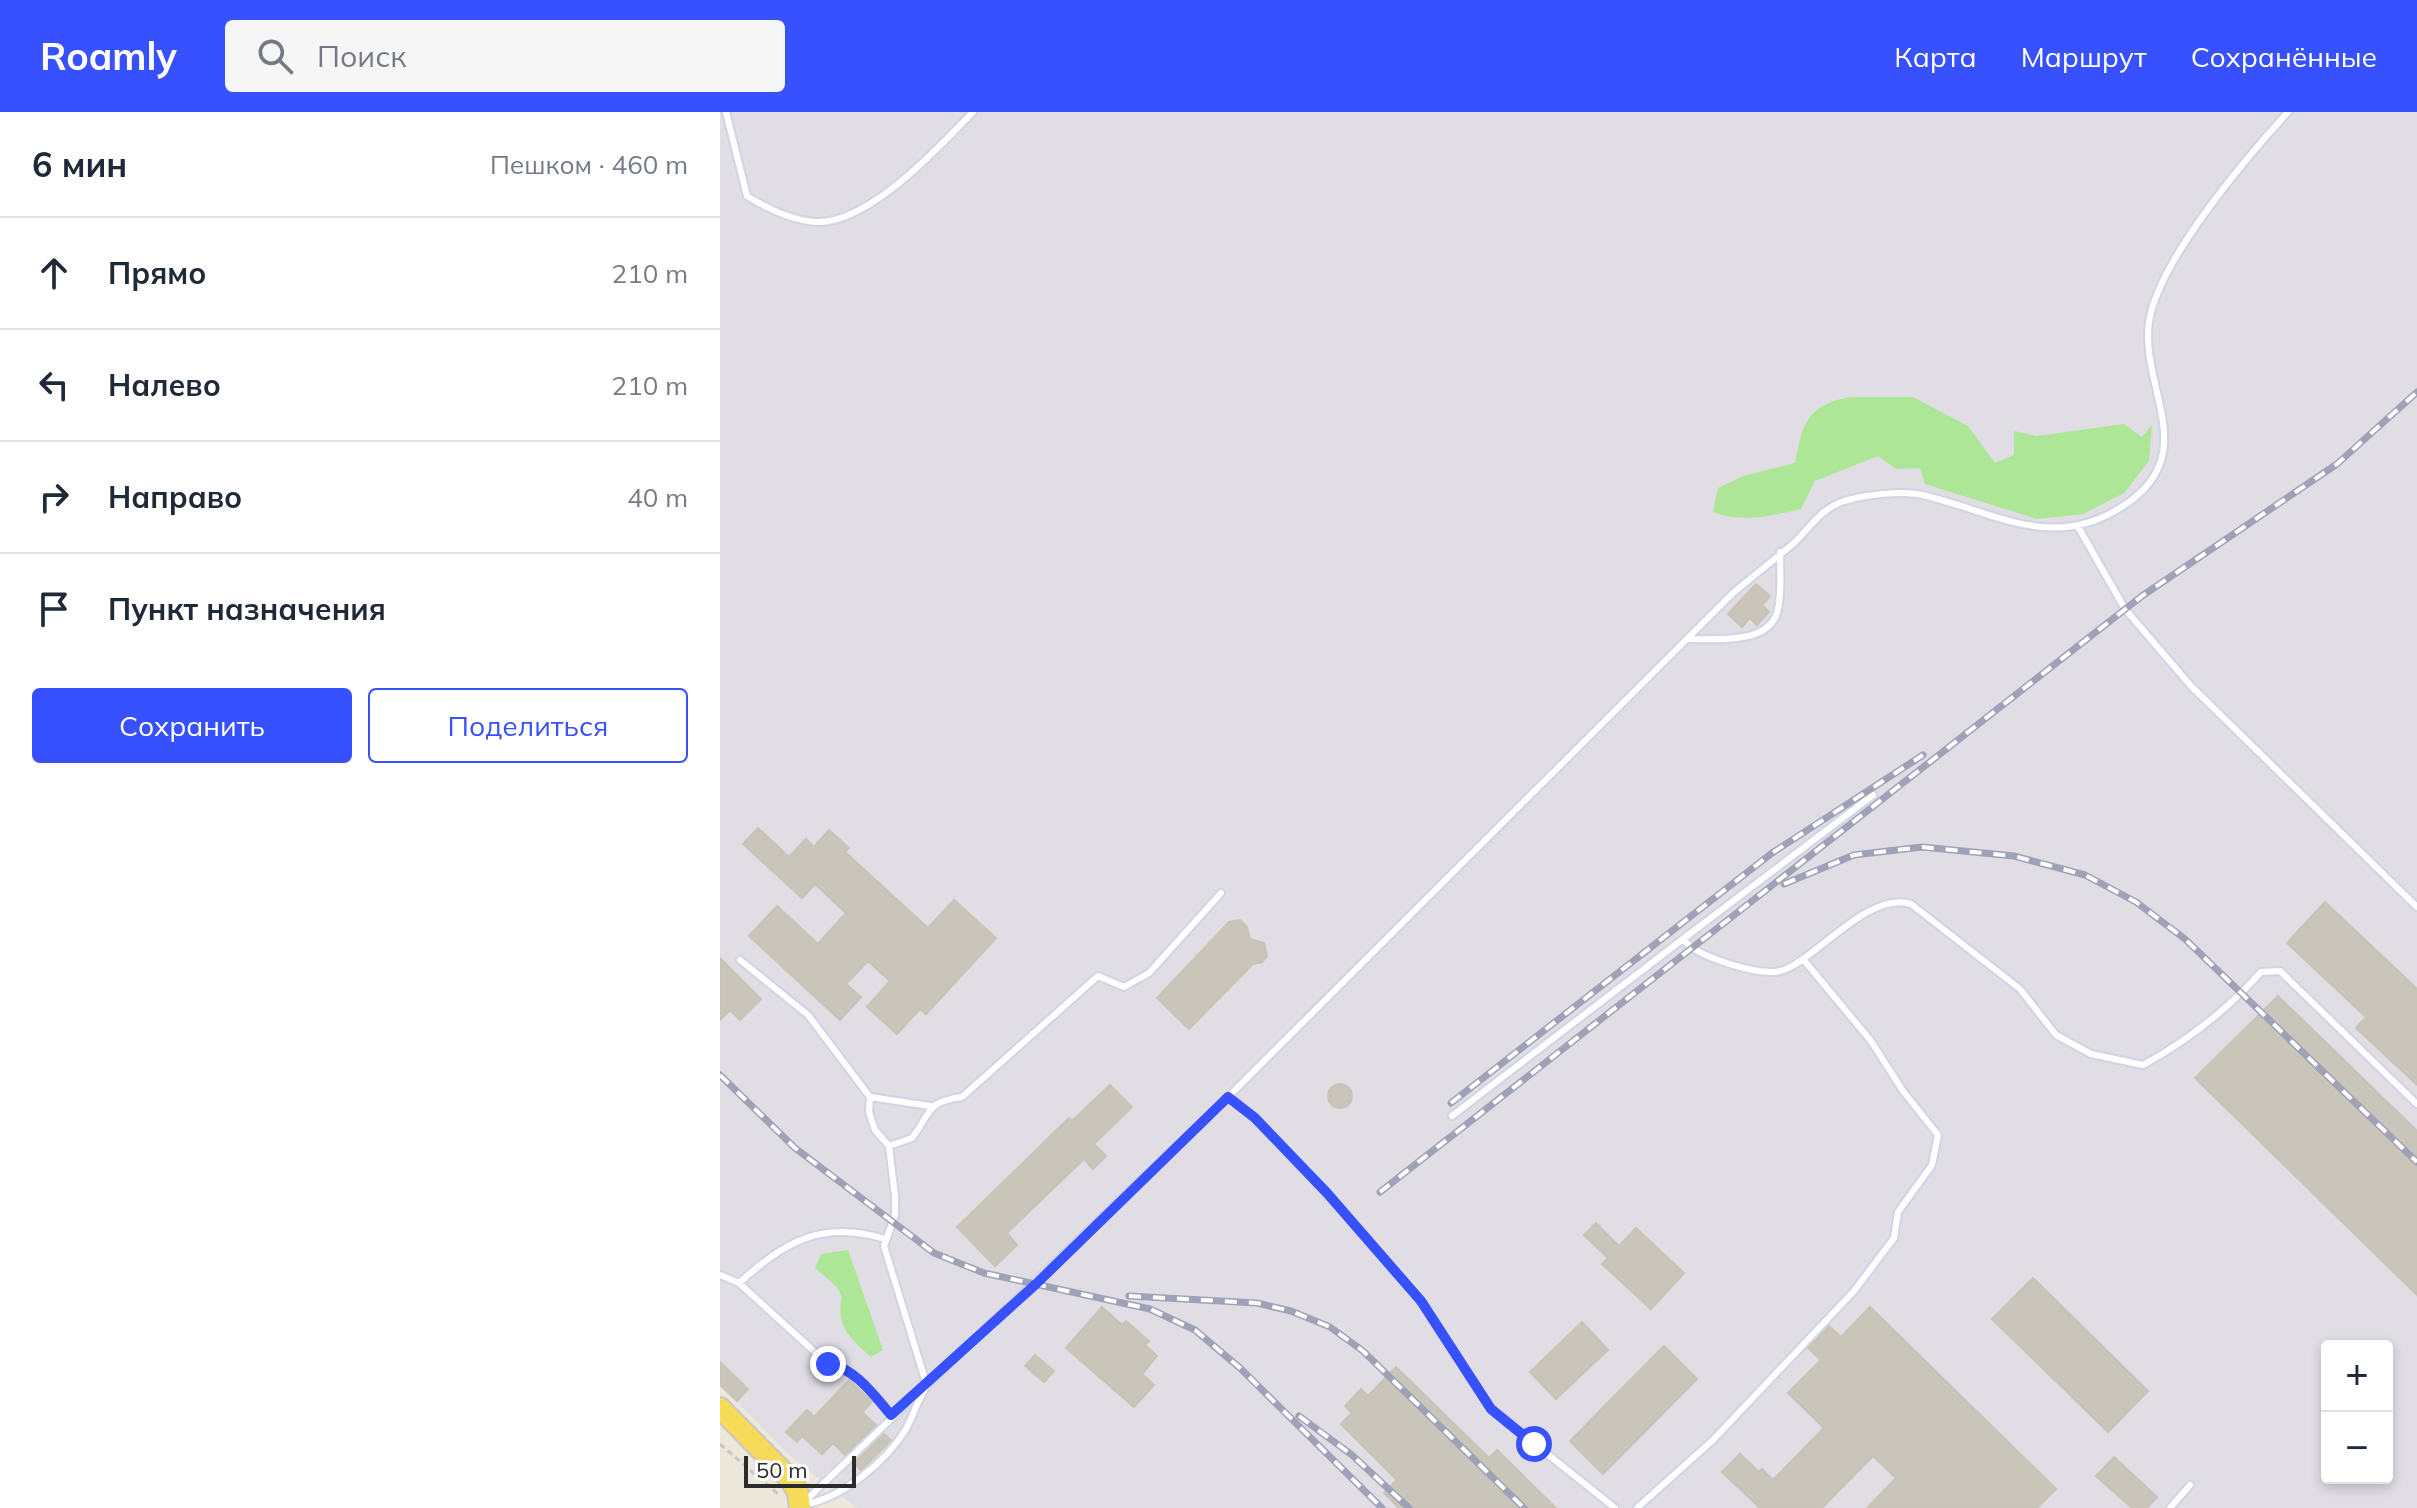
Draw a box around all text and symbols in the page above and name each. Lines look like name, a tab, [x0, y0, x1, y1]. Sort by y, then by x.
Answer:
search box	[225, 20, 785, 92]
text: Roamly	[40, 32, 177, 80]
icon: search	[253, 34, 297, 78]
text: Поиск	[317, 37, 406, 75]
text: Карта	[1894, 39, 1977, 74]
text: Маршрут	[2021, 39, 2147, 74]
text: Сохранённые	[2191, 39, 2377, 74]
text: 6 мин	[32, 143, 127, 186]
text: Пешком · 460 m	[490, 148, 688, 181]
icon: ahead	[32, 251, 76, 295]
text: Прямо	[108, 254, 206, 292]
text: 210 m	[612, 257, 688, 290]
icon: left	[32, 363, 76, 407]
text: Налево	[108, 366, 221, 404]
text: 210 m	[612, 369, 688, 402]
icon: right	[32, 475, 76, 519]
text: Направо	[108, 478, 242, 516]
text: 40 m	[627, 481, 688, 514]
icon: arrive	[32, 587, 76, 631]
text: Пункт назначения	[108, 590, 386, 628]
button: Сохранить	[32, 688, 352, 763]
button: Поделиться	[368, 688, 688, 763]
map controls	[2321, 1340, 2393, 1484]
button: +	[2321, 1340, 2393, 1412]
route end	[810, 1346, 846, 1382]
button: −	[2321, 1412, 2393, 1484]
route start	[1516, 1426, 1552, 1462]
scale bar	[744, 1452, 856, 1488]
text: 50 m	[756, 1456, 807, 1484]

